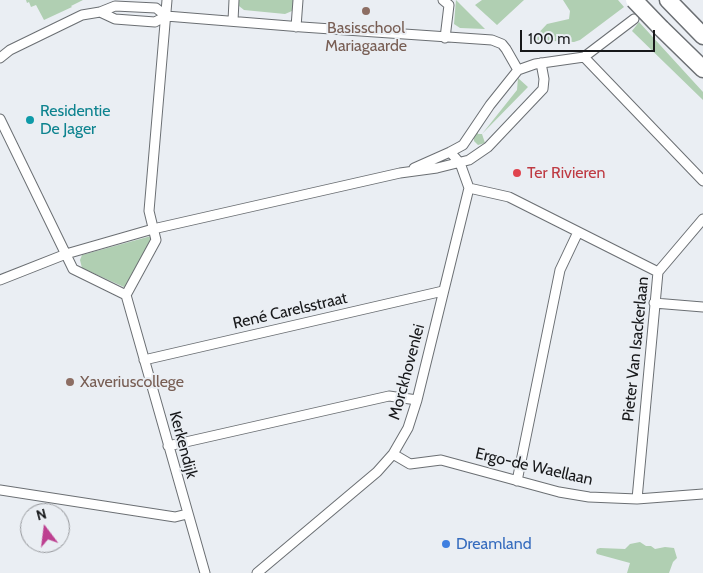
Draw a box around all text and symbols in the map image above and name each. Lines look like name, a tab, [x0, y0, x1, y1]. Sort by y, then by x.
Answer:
marker: Basisschool Mariagaarde	[360, 5, 372, 17]
place label: Basisschool Mariagaarde	[325, 18, 407, 56]
scale bar	[523, 20, 658, 52]
text: 100 m	[528, 30, 570, 48]
place label: Residentie De Jager	[40, 101, 110, 139]
marker: Residentie De Jager	[24, 114, 36, 126]
place label: Ter Rivieren	[527, 163, 605, 183]
marker: Ter Rivieren	[511, 167, 523, 179]
street label: Pieter Van Isackerlaan	[619, 275, 653, 423]
street label: René Carelsstraat	[231, 289, 349, 333]
street label: Morckhovenlei	[385, 322, 429, 422]
place label: Xaveriuscollege	[80, 372, 184, 392]
marker: Xaveriuscollege	[64, 376, 76, 388]
street label: Kerkendijk	[165, 409, 201, 481]
street label: Ergo-de Waellaan	[473, 444, 595, 490]
north arrow	[20, 503, 70, 553]
text: N	[34, 505, 48, 524]
place label: Dreamland	[456, 534, 532, 554]
marker: Dreamland	[440, 538, 452, 550]

